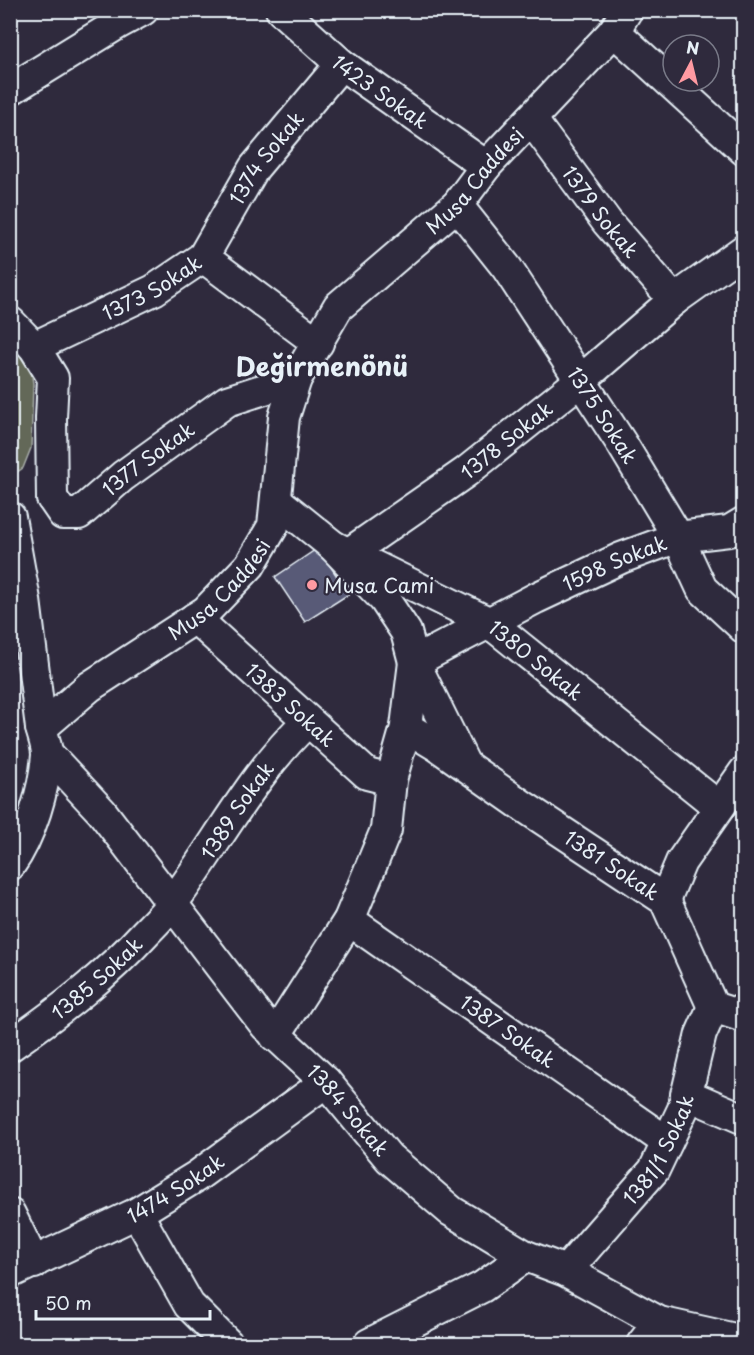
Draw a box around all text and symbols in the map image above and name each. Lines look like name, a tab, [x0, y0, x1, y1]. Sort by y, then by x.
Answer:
north arrow	[661, 33, 721, 93]
text: N	[685, 34, 701, 60]
street label: 1423 Sokak	[325, 48, 435, 136]
street label: 1374 Sokak	[221, 104, 311, 210]
street label: Musa Caddesi	[419, 120, 531, 241]
street label: 1379 Sokak	[555, 159, 646, 264]
street label: 1373 Sokak	[97, 247, 207, 328]
district label: Değirmenönü	[236, 346, 408, 385]
street label: 1375 Sokak	[560, 361, 645, 469]
street label: 1378 Sokak	[453, 394, 559, 486]
street label: 1377 Sokak	[95, 414, 200, 503]
street label: 1598 Sokak	[558, 527, 671, 598]
street label: Musa Caddesi	[161, 533, 277, 647]
place label: Musa Cami	[324, 570, 434, 600]
marker: Musa Cami	[305, 578, 319, 592]
street label: 1380 Sokak	[482, 613, 590, 707]
street label: 1383 Sokak	[239, 656, 342, 754]
street label: 1389 Sokak	[192, 755, 281, 865]
street label: 1381 Sokak	[559, 822, 666, 907]
street label: 1385 Sokak	[44, 930, 149, 1027]
street label: 1387 Sokak	[454, 987, 562, 1075]
street label: 1384 Sokak	[300, 1057, 396, 1163]
street label: 1381/1 Sokak	[615, 1092, 701, 1211]
street label: 1474 Sokak	[122, 1146, 230, 1231]
scale bar	[36, 1283, 210, 1321]
text: 50 m	[45, 1289, 92, 1316]

